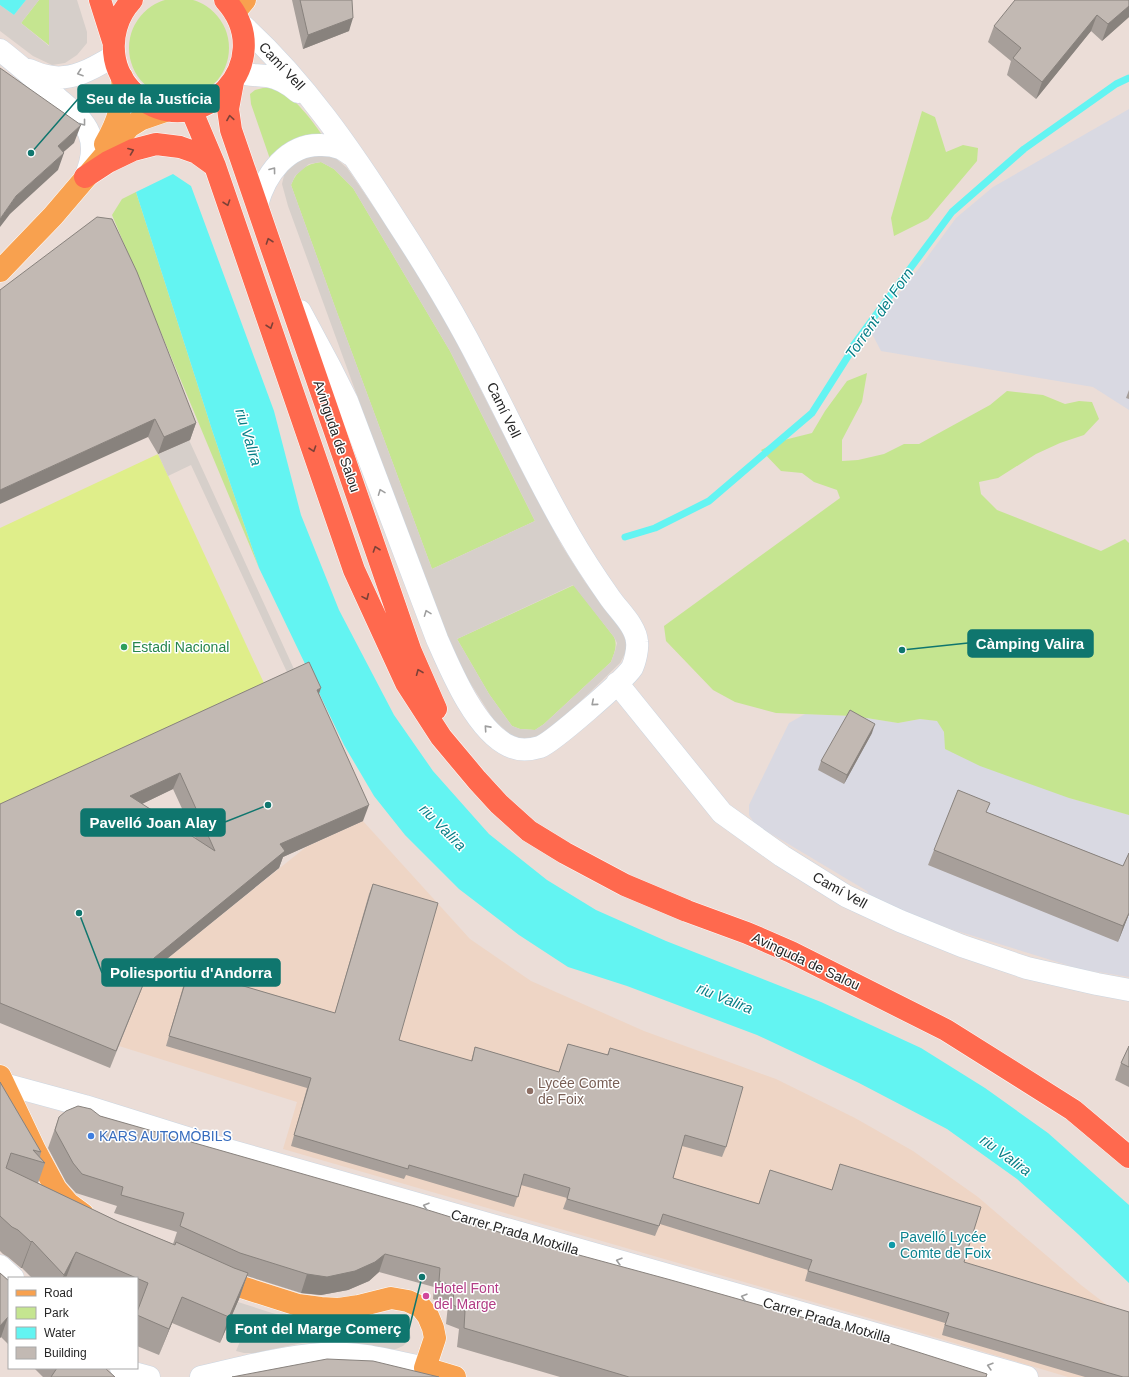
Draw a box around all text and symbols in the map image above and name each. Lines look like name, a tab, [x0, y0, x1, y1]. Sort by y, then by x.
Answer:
street label: Camí Vell	[256, 39, 308, 93]
one-way arrow	[76, 69, 83, 77]
callout: Seu de la Justícia	[78, 85, 219, 112]
text: Seu de la Justícia	[86, 90, 213, 107]
one-way arrow	[226, 115, 234, 121]
one-way arrow	[78, 119, 85, 126]
one-way arrow	[128, 148, 135, 156]
one-way arrow	[268, 168, 275, 175]
one-way arrow	[223, 199, 231, 206]
one-way arrow	[265, 238, 274, 245]
water label: Torrent del Forn	[842, 265, 916, 361]
one-way arrow	[265, 322, 274, 329]
street label: Avinguda de Salou	[310, 378, 364, 494]
street label: Camí Vell	[484, 380, 524, 440]
water label: riu Valira	[232, 406, 266, 468]
one-way arrow	[308, 445, 316, 452]
one-way arrow	[378, 488, 386, 495]
one-way arrow	[372, 546, 381, 553]
one-way arrow	[362, 594, 370, 601]
one-way arrow	[423, 610, 432, 617]
callout: Càmping Valira	[968, 630, 1093, 657]
text: Càmping Valira	[976, 635, 1085, 652]
place label: Estadi Nacional	[132, 639, 229, 655]
marker: Estadi Nacional	[119, 642, 129, 652]
one-way arrow	[416, 668, 424, 675]
one-way arrow	[591, 699, 599, 706]
one-way arrow	[484, 725, 492, 733]
water label: riu Valira	[416, 800, 470, 854]
callout: Pavelló Joan Alay	[81, 809, 225, 836]
text: Pavelló Joan Alay	[89, 814, 217, 831]
street label: Camí Vell	[810, 868, 870, 912]
street label: Avinguda de Salou	[749, 929, 863, 993]
callout: Poliesportiu d'Andorra	[102, 959, 280, 986]
text: Poliesportiu d'Andorra	[110, 964, 273, 981]
water label: riu Valira	[695, 979, 755, 1017]
place label: Lycée Comte de Foix	[538, 1075, 620, 1107]
marker: Lycée Comte de Foix	[525, 1086, 535, 1096]
place label: KARS AUTOMÒBILS	[99, 1128, 232, 1144]
marker: KARS AUTOMÒBILS	[86, 1131, 96, 1141]
water label: riu Valira	[977, 1131, 1035, 1179]
one-way arrow	[423, 1203, 429, 1211]
street label: Carrer Prada Motxilla	[449, 1206, 581, 1258]
place label: Pavelló Lycée Comte de Foix	[900, 1229, 991, 1261]
marker: Pavelló Lycée Comte de Foix	[887, 1240, 897, 1250]
one-way arrow	[615, 1257, 622, 1266]
legend	[8, 1277, 138, 1369]
place label: Hotel Font del Marge	[434, 1280, 499, 1312]
text: Road	[44, 1286, 73, 1300]
marker: Hotel Font del Marge	[421, 1291, 431, 1301]
one-way arrow	[740, 1293, 747, 1301]
street label: Carrer Prada Motxilla	[761, 1294, 893, 1346]
text: Park	[44, 1306, 70, 1320]
callout: Font del Marge Comerç	[227, 1315, 409, 1342]
text: Font del Marge Comerç	[235, 1320, 401, 1337]
text: Water	[44, 1326, 76, 1340]
text: Building	[44, 1346, 87, 1360]
one-way arrow	[987, 1362, 994, 1371]

